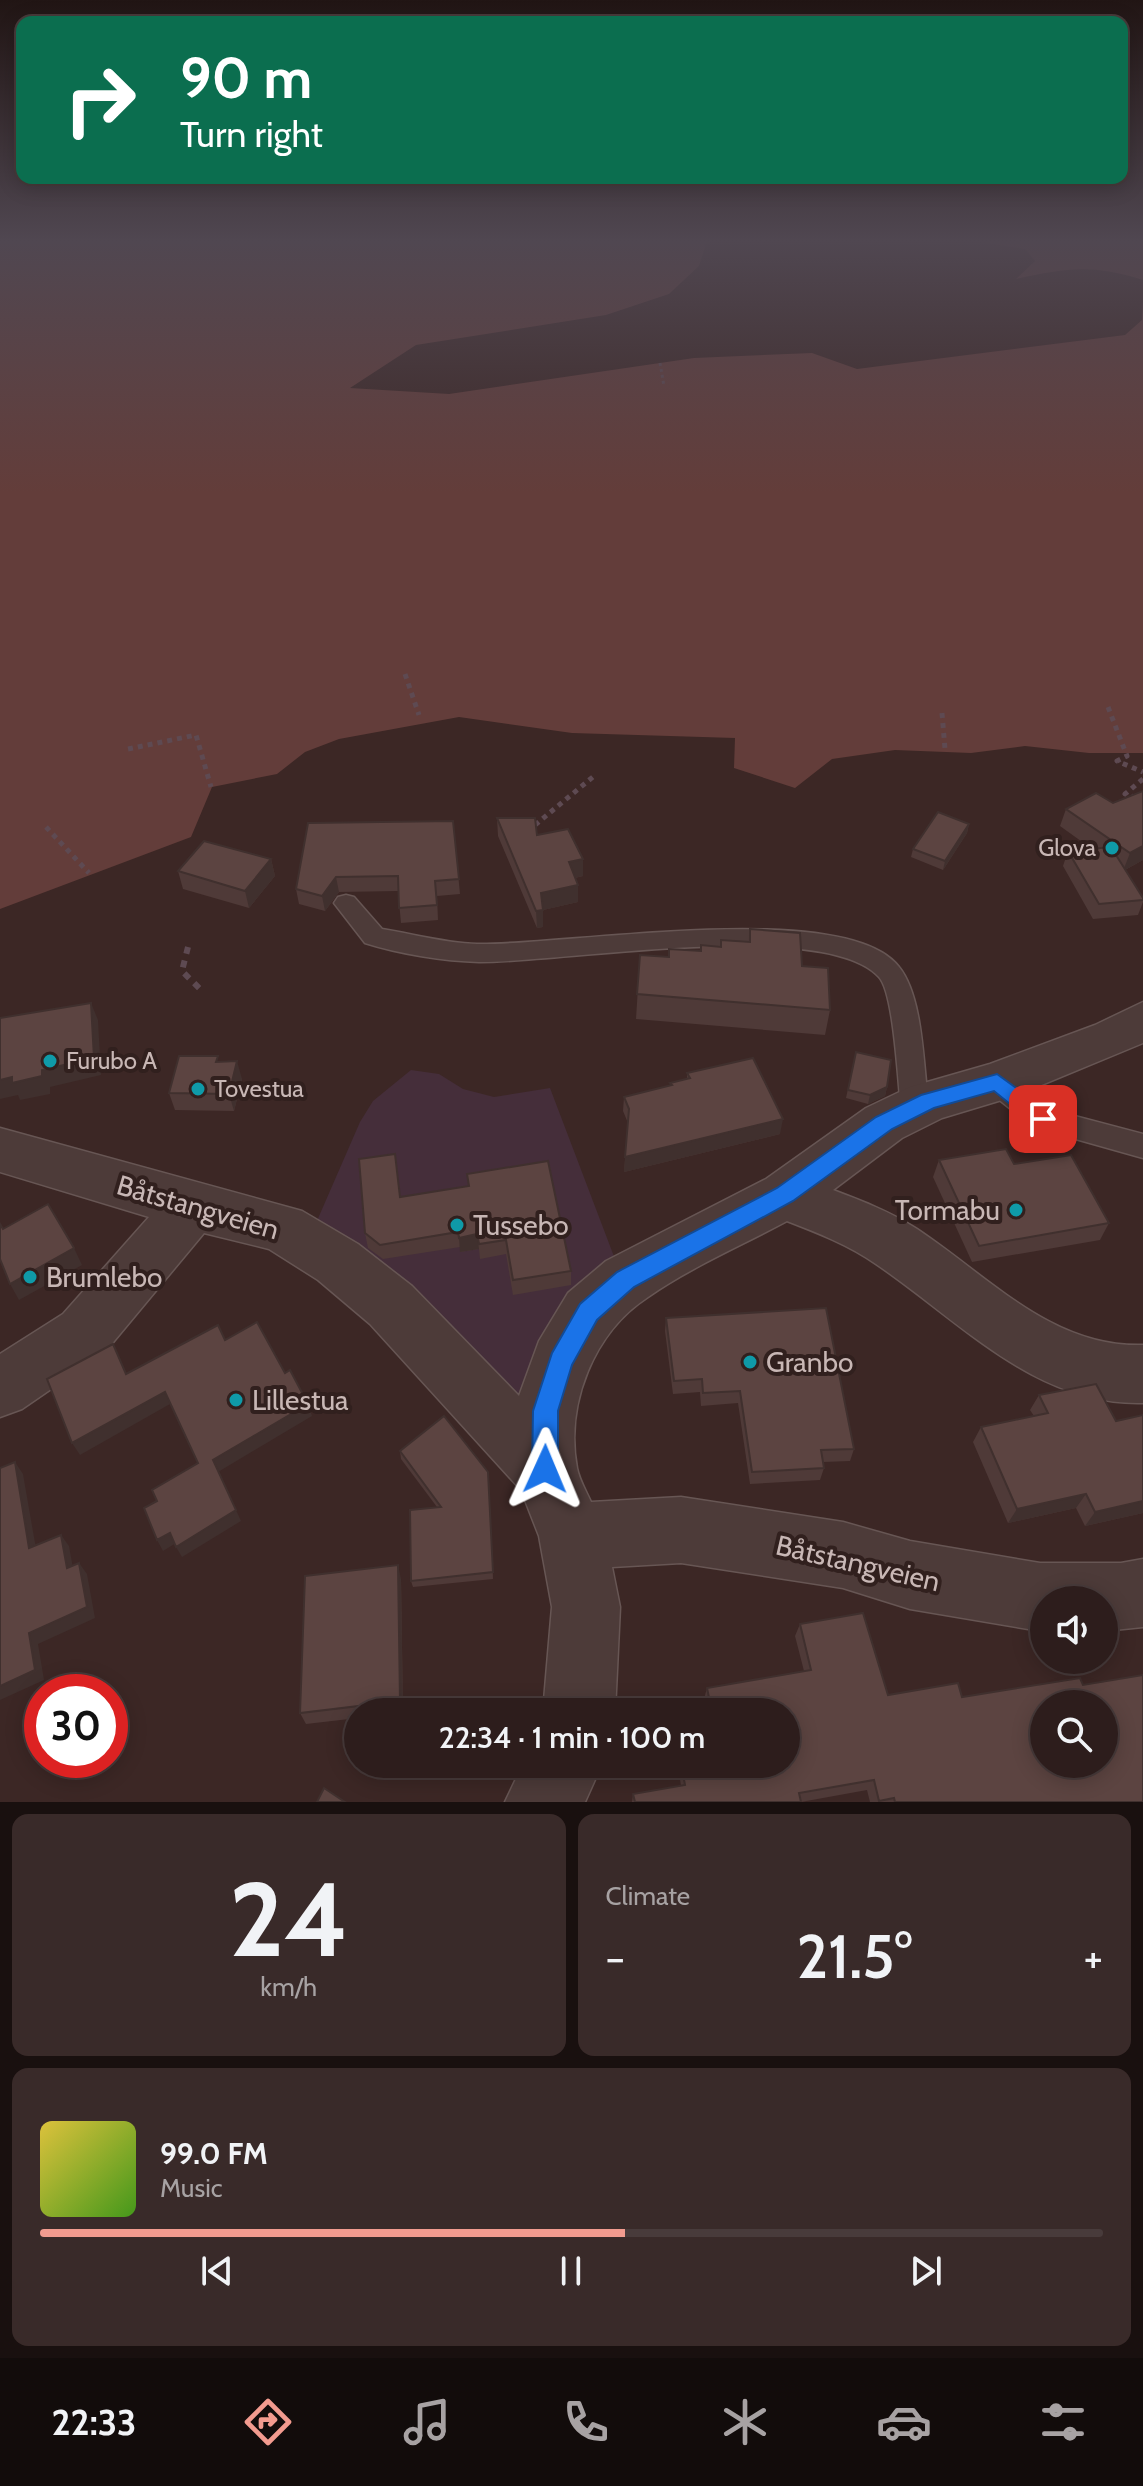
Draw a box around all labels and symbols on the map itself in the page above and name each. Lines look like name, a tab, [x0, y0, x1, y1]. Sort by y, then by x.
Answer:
place label: Glova	[1038, 833, 1096, 862]
marker: Glova	[1103, 839, 1121, 857]
place label: Furubo A	[66, 1046, 157, 1075]
marker: Furubo A	[41, 1052, 59, 1070]
place label: Tovestua	[214, 1074, 304, 1103]
marker: Tovestua	[189, 1080, 207, 1098]
pin	[1009, 1085, 1077, 1153]
street label: Båtstangveien	[113, 1168, 283, 1246]
place label: Tormabu	[895, 1193, 1000, 1227]
marker: Tormabu	[1007, 1201, 1025, 1219]
place label: Tussebo	[473, 1208, 569, 1242]
marker: Tussebo	[448, 1216, 466, 1234]
place label: Brumlebo	[46, 1260, 162, 1294]
marker: Brumlebo	[21, 1268, 39, 1286]
place label: Granbo	[766, 1345, 853, 1379]
marker: Granbo	[741, 1353, 759, 1371]
place label: Lillestua	[252, 1383, 349, 1417]
marker: Lillestua	[227, 1391, 245, 1409]
position arrow	[503, 1427, 587, 1511]
street label: Båtstangveien	[773, 1528, 943, 1598]
speed limit sign: 30	[24, 1674, 128, 1778]

